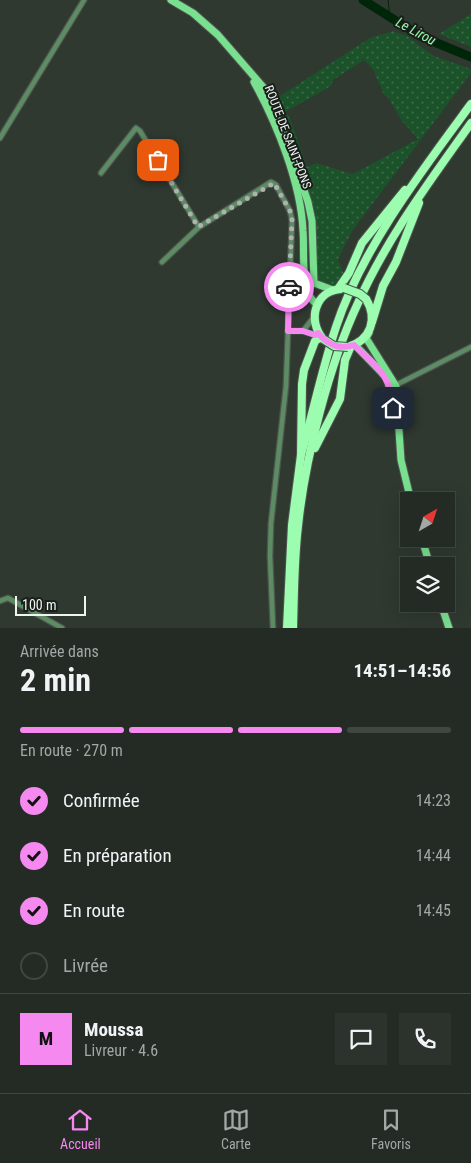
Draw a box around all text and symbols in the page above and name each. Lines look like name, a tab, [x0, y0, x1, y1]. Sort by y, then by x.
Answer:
water label: Le Lirou	[393, 14, 439, 48]
street label: ROUTE DE SAINT-PONS	[262, 83, 314, 191]
pin	[137, 139, 179, 181]
icon: bag	[144, 146, 172, 174]
courier	[264, 262, 314, 312]
icon: car	[275, 273, 303, 301]
pin	[372, 387, 414, 429]
icon: home	[379, 394, 407, 422]
north arrow	[400, 492, 455, 548]
map controls	[400, 492, 455, 612]
button: layers	[400, 557, 455, 612]
scale bar	[15, 593, 86, 616]
text: 100 m	[22, 597, 57, 613]
text: Arrivée dans	[20, 642, 99, 661]
text: 14:51–14:56	[353, 659, 451, 682]
text: 2 min	[20, 661, 91, 699]
text: En route · 270 m	[20, 741, 123, 760]
icon: check	[20, 787, 48, 815]
text: Confirmée	[63, 789, 140, 812]
text: 14:23	[416, 791, 451, 810]
icon: check	[20, 842, 48, 870]
text: En préparation	[63, 844, 172, 867]
text: 14:44	[416, 846, 451, 865]
icon: check	[20, 897, 48, 925]
text: En route	[63, 899, 125, 922]
text: 14:45	[416, 901, 451, 920]
text: Livrée	[63, 954, 108, 977]
button: chat	[335, 1013, 387, 1065]
button: phone	[399, 1013, 451, 1065]
text: Moussa	[84, 1018, 143, 1041]
text: M	[39, 1027, 53, 1050]
text: Livreur · 4.6	[84, 1041, 158, 1060]
tab: Accueil	[60, 1106, 101, 1152]
tab: Carte	[221, 1106, 251, 1152]
tab: Favoris	[371, 1106, 411, 1152]

